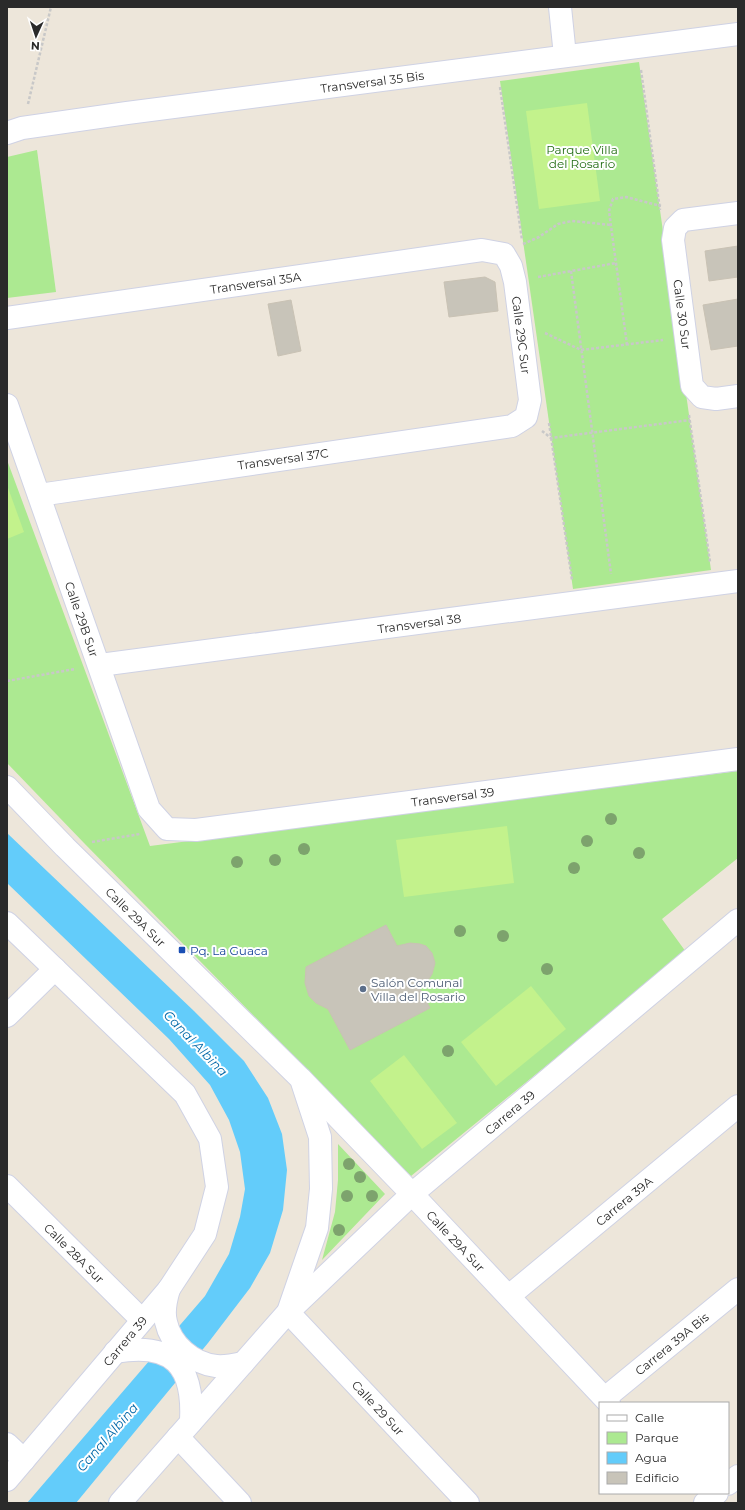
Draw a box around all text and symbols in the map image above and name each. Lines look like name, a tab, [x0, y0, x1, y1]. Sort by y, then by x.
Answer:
north arrow	[16, 16, 56, 56]
text: N	[31, 39, 40, 53]
street label: Transversal 35 Bis	[319, 67, 425, 95]
park label: Parque Villa del Rosario	[546, 142, 618, 171]
street label: Transversal 35A	[209, 268, 302, 296]
street label: Calle 30 Sur	[671, 278, 695, 351]
street label: Calle 29C Sur	[509, 295, 534, 375]
street label: Transversal 37C	[237, 445, 330, 473]
street label: Calle 29B Sur	[62, 579, 103, 659]
street label: Transversal 38	[377, 610, 462, 636]
street label: Transversal 39	[410, 783, 495, 809]
street label: Calle 29A Sur	[103, 884, 169, 950]
place label: Pq. La Guaca	[190, 943, 268, 958]
marker: Pq. La Guaca	[177, 945, 187, 955]
place label: Salón Comunal Villa del Rosario	[371, 975, 465, 1004]
marker: Salón Comunal Villa del Rosario	[358, 984, 368, 994]
water label: Canal Albina	[161, 1007, 231, 1079]
street label: Carrera 39	[481, 1087, 538, 1137]
street label: Carrera 39A	[592, 1173, 655, 1229]
street label: Calle 29A Sur	[424, 1207, 489, 1275]
street label: Calle 28A Sur	[41, 1220, 108, 1286]
street label: Carrera 39A Bis	[632, 1309, 711, 1378]
street label: Carrera 39	[100, 1313, 150, 1369]
street label: Calle 29 Sur	[349, 1377, 407, 1439]
water label: Canal Albina	[73, 1400, 141, 1474]
legend	[599, 1402, 729, 1494]
text: Calle	[635, 1410, 664, 1425]
text: Parque	[635, 1430, 679, 1445]
text: Agua	[635, 1450, 667, 1465]
text: Edificio	[635, 1470, 679, 1485]

